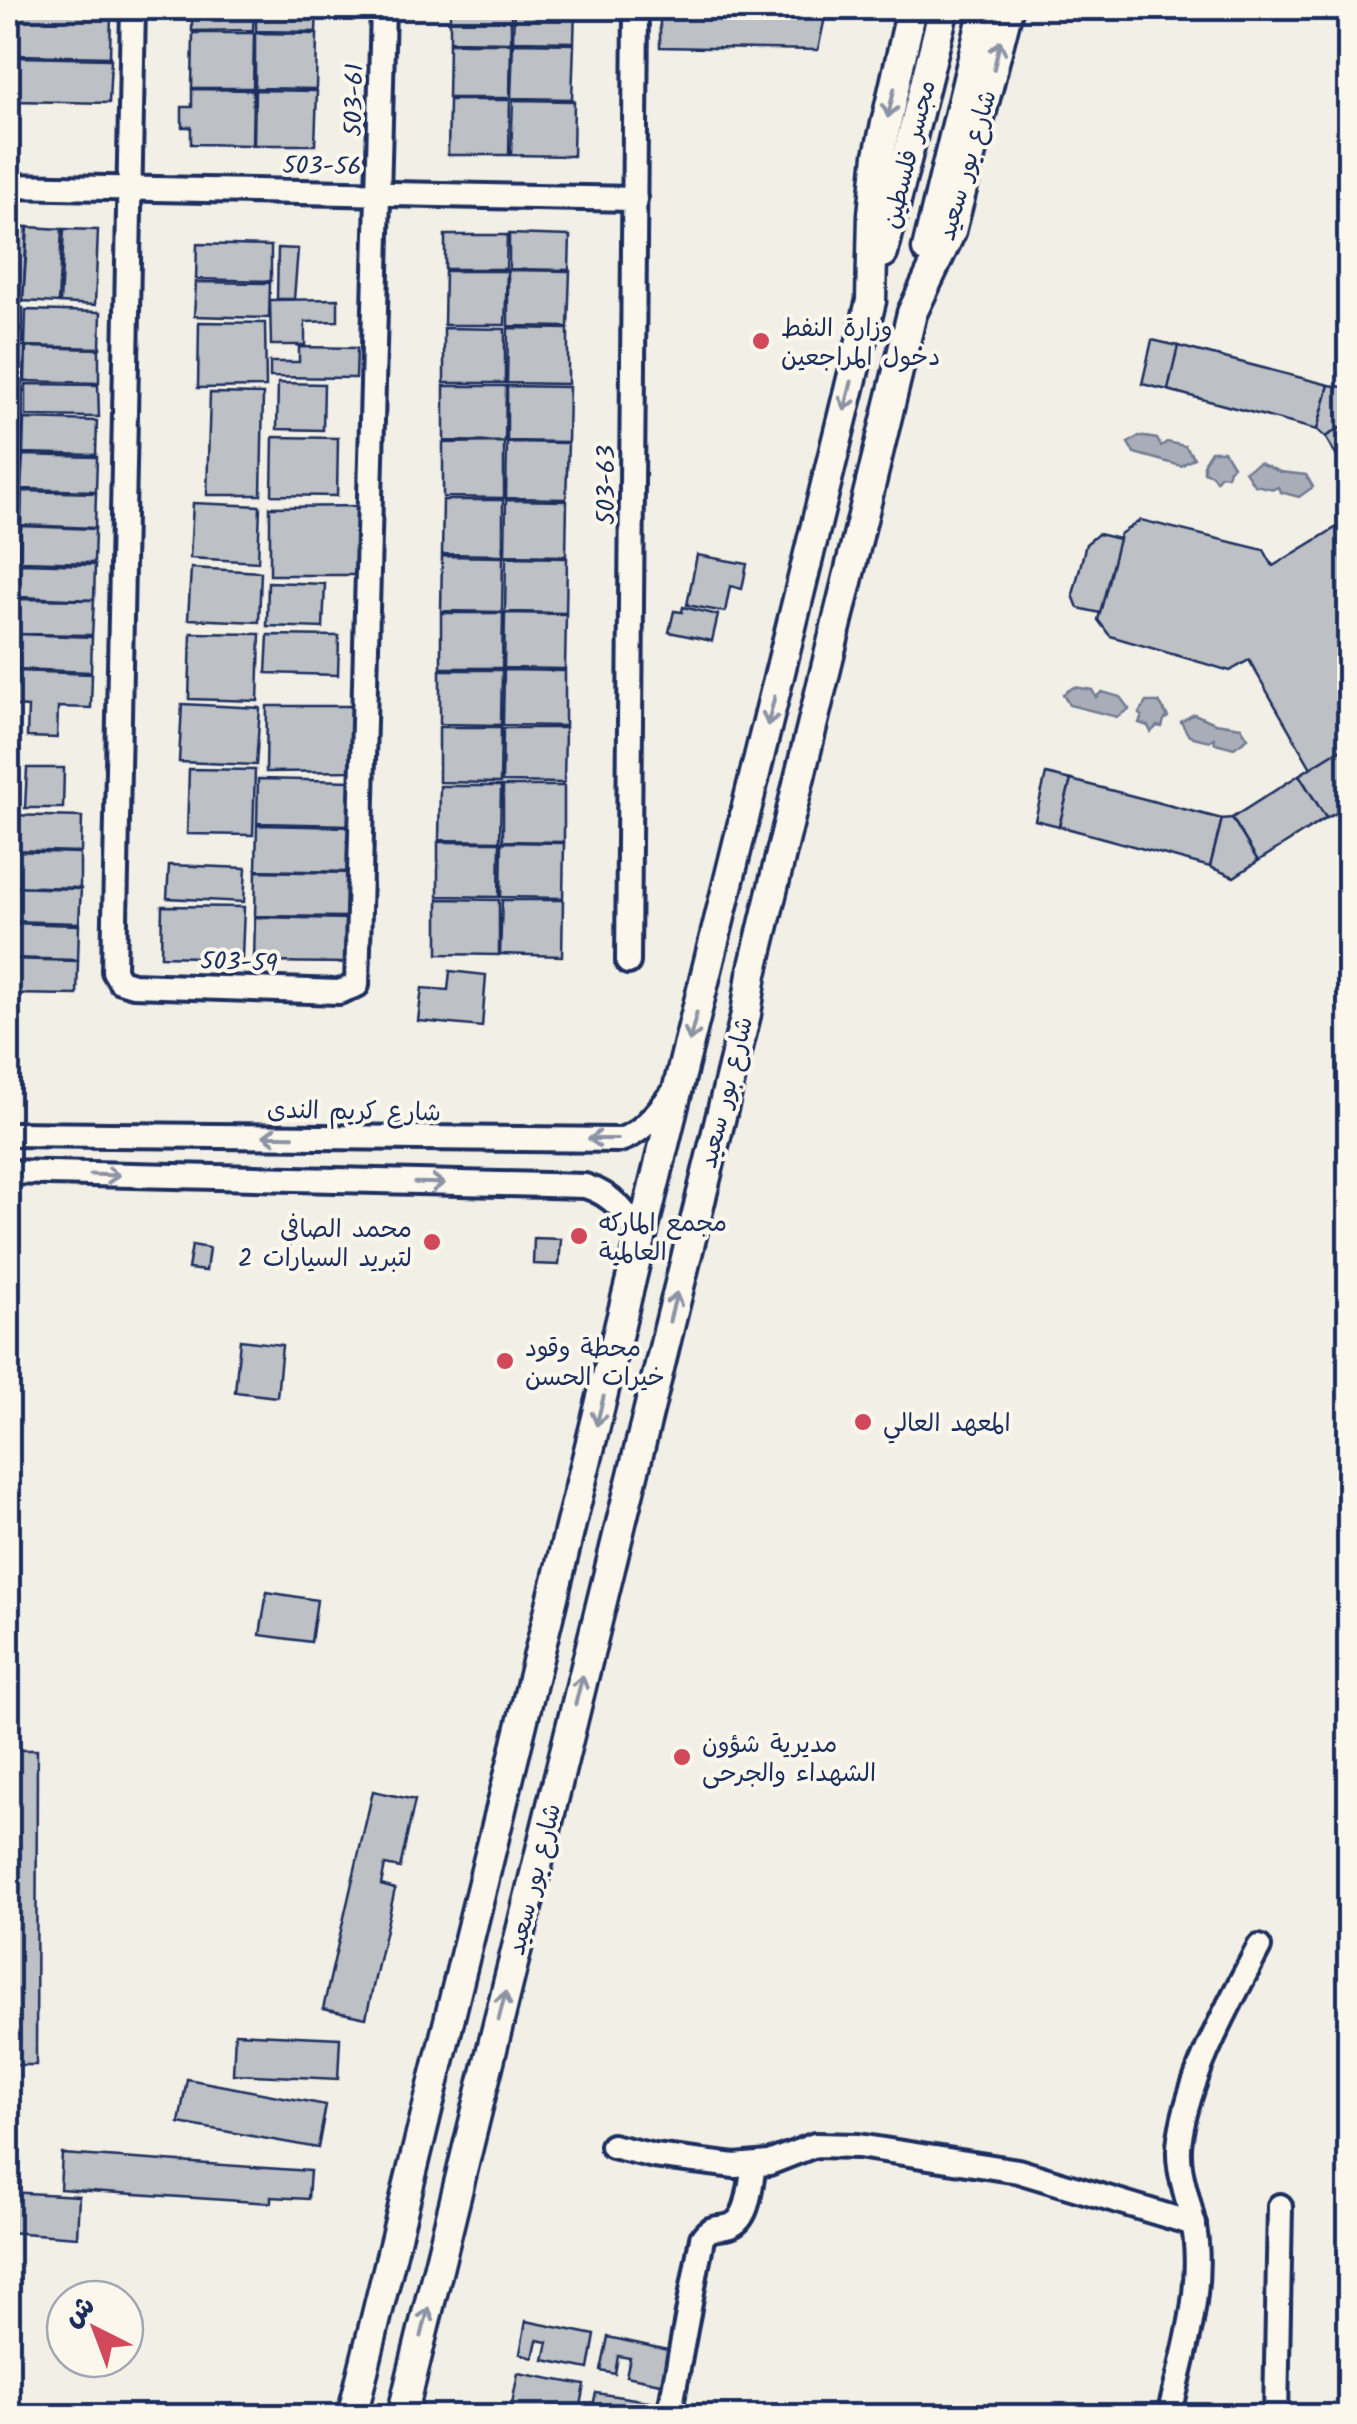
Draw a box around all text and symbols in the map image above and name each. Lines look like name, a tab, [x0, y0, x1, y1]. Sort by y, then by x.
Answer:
one-way arrow	[989, 40, 1007, 72]
street label: 503-61	[334, 63, 376, 137]
street label: مجسر فلسطين	[872, 76, 948, 233]
street label: شارع بور سعيد	[927, 85, 1009, 246]
one-way arrow	[881, 86, 899, 118]
street label: 503-56	[282, 146, 362, 188]
place label: وزارة النفط دخول المراجعين	[781, 309, 940, 378]
marker: وزارة النفط دخول المراجعين	[750, 330, 772, 352]
one-way arrow	[838, 379, 856, 411]
street label: 503-63	[587, 445, 627, 525]
one-way arrow	[760, 695, 779, 726]
street label: 503-59	[200, 942, 278, 984]
one-way arrow	[683, 1010, 701, 1042]
street label: شارع بور سعيد	[689, 1012, 765, 1173]
street label: شارع كريم الندى	[266, 1090, 441, 1134]
one-way arrow	[263, 1127, 295, 1146]
one-way arrow	[588, 1130, 620, 1148]
one-way arrow	[88, 1166, 120, 1185]
one-way arrow	[412, 1174, 445, 1192]
place label: مجمع الماركه العالمية	[599, 1204, 727, 1273]
place label: محمد الصافي لتبريد السيارات 2	[238, 1210, 412, 1279]
marker: مجمع الماركه العالمية	[568, 1225, 590, 1247]
marker: محمد الصافي لتبريد السيارات 2	[421, 1231, 443, 1253]
one-way arrow	[664, 1292, 683, 1323]
place label: محطة وقود خيرات الحسن	[525, 1329, 665, 1398]
marker: محطة وقود خيرات الحسن	[494, 1350, 516, 1372]
one-way arrow	[590, 1395, 609, 1426]
place label: المعهد العالي	[883, 1404, 1011, 1444]
marker: المعهد العالي	[852, 1411, 874, 1433]
one-way arrow	[571, 1675, 589, 1707]
place label: مديرية شؤون الشهداء والجرحى	[702, 1725, 876, 1794]
marker: مديرية شؤون الشهداء والجرحى	[671, 1746, 693, 1768]
street label: شارع بور سعيد	[497, 1799, 573, 1960]
one-way arrow	[494, 1991, 512, 2023]
north arrow	[45, 2279, 145, 2379]
text: ش	[53, 2285, 106, 2339]
one-way arrow	[417, 2307, 436, 2338]

